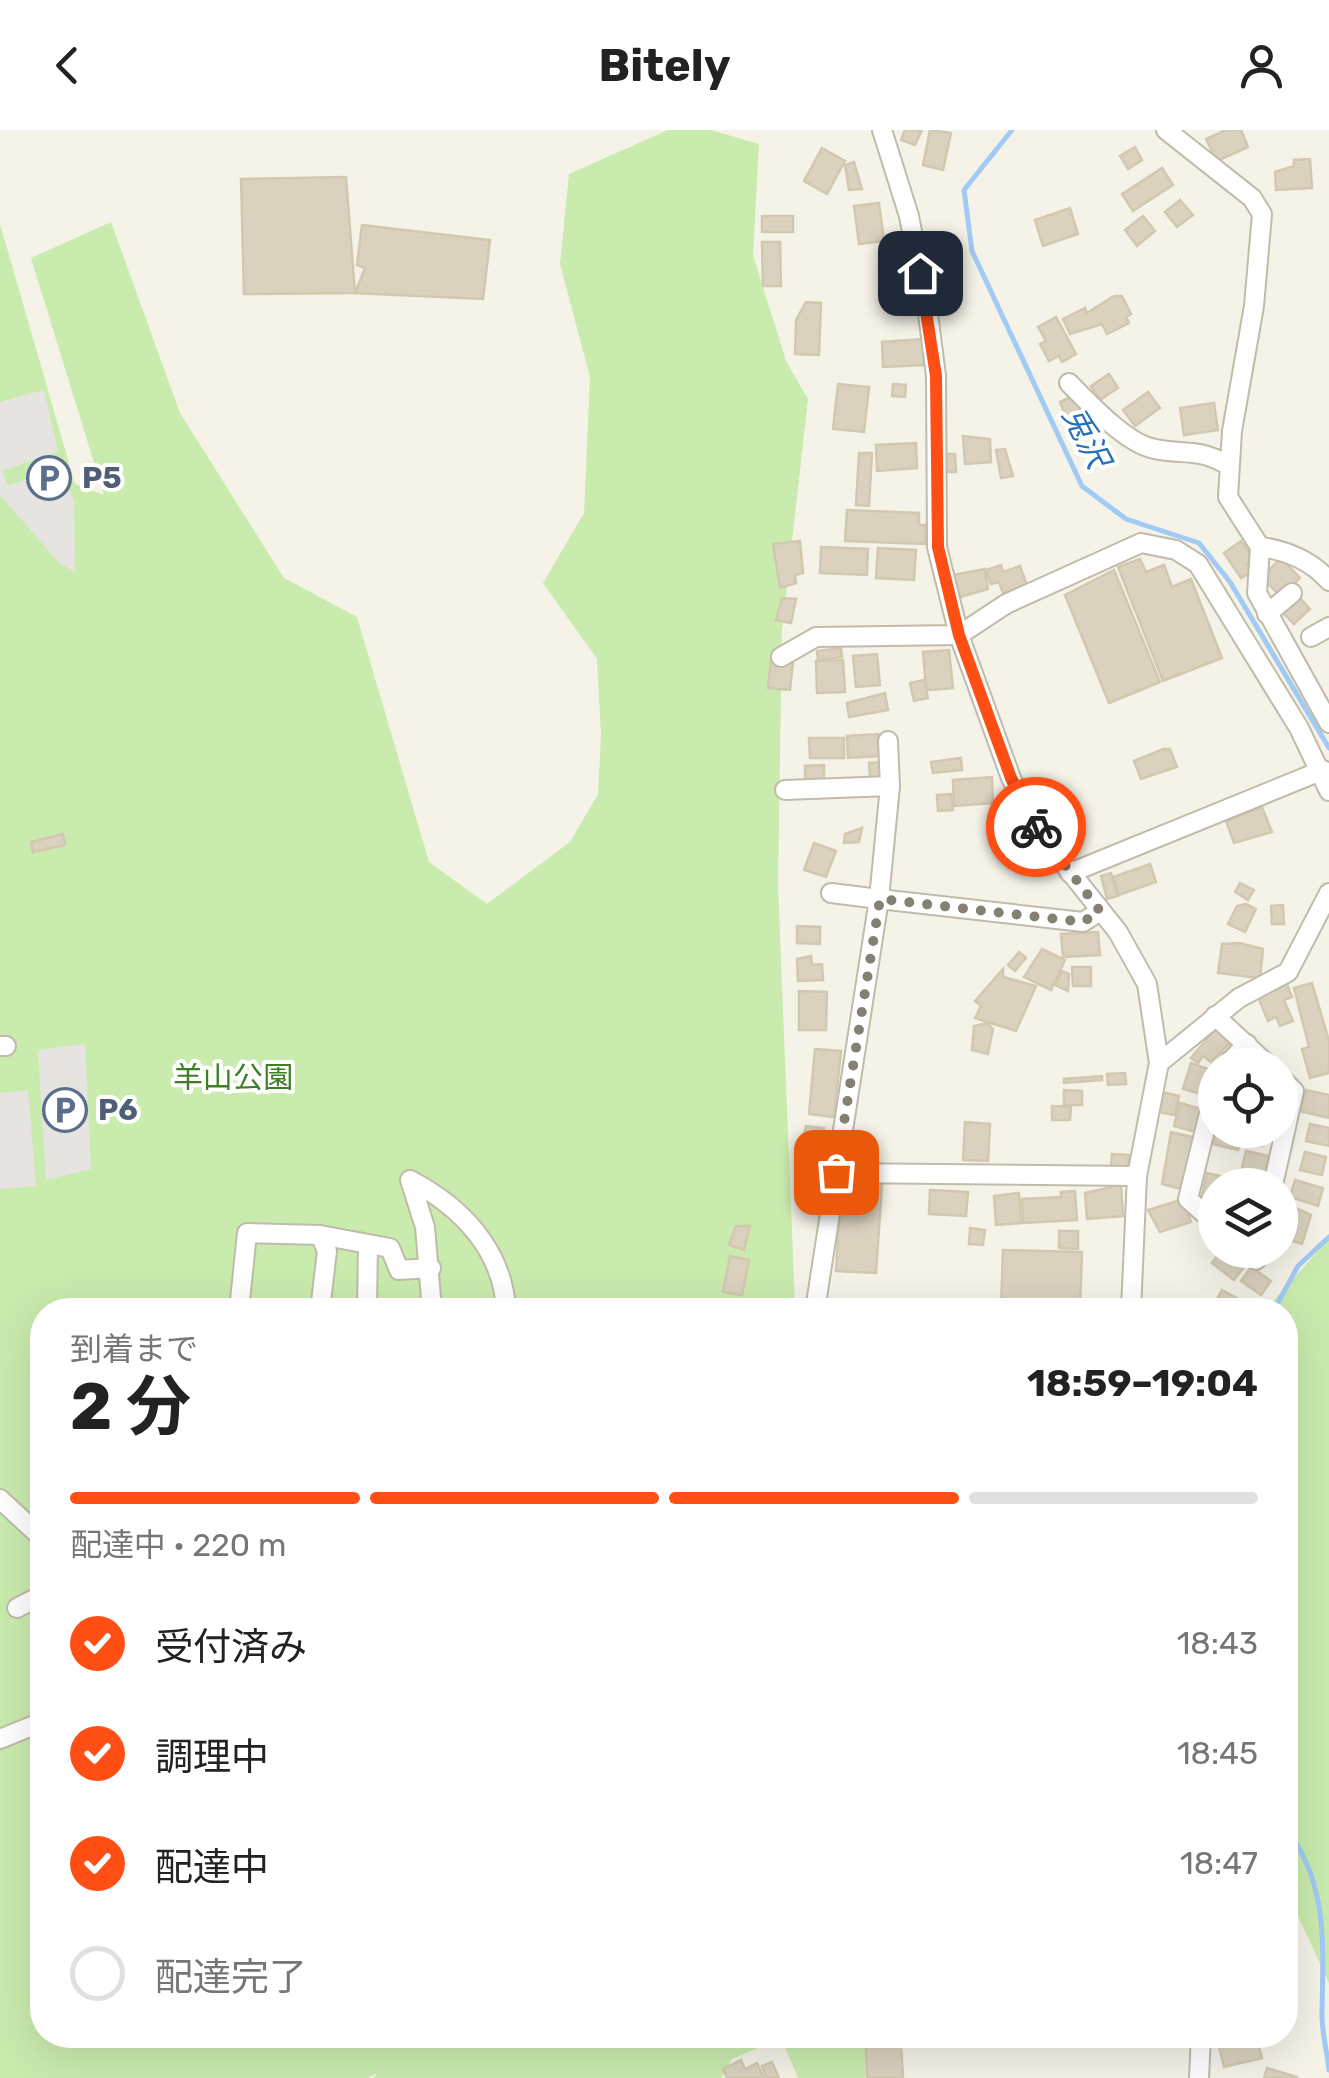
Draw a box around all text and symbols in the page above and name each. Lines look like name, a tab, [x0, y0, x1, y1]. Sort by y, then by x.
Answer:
icon: back	[40, 38, 95, 93]
icon: person	[1234, 38, 1289, 93]
text: Bitely	[598, 39, 731, 92]
pin	[878, 231, 963, 316]
icon: home	[893, 246, 948, 301]
water label: 兎沢	[1055, 400, 1119, 478]
parking icon: P5	[26, 455, 72, 501]
place label: P5	[82, 460, 122, 496]
courier	[986, 777, 1086, 877]
icon: bike	[1009, 800, 1064, 855]
map controls	[1198, 1048, 1298, 1268]
button: locate	[1198, 1048, 1298, 1148]
park label: 羊山公園	[173, 1060, 293, 1096]
parking icon: P6	[42, 1087, 88, 1133]
place label: P6	[98, 1092, 138, 1128]
pin	[794, 1130, 879, 1215]
icon: bag	[809, 1145, 864, 1200]
button: layers	[1198, 1168, 1298, 1268]
text: 到着まで	[70, 1330, 198, 1368]
text: 18:59–19:04	[1027, 1360, 1258, 1406]
text: 2 分	[70, 1368, 191, 1445]
text: 配達中 · 220 m	[70, 1526, 286, 1564]
icon: check	[70, 1616, 125, 1671]
text: 受付済み	[155, 1624, 307, 1670]
text: 18:43	[1177, 1624, 1258, 1662]
icon: check	[70, 1726, 125, 1781]
text: 調理中	[155, 1734, 269, 1780]
text: 18:45	[1177, 1734, 1258, 1772]
icon: check	[70, 1836, 125, 1891]
text: 配達中	[155, 1844, 269, 1890]
text: 18:47	[1180, 1844, 1258, 1882]
text: 配達完了	[155, 1954, 307, 2000]

